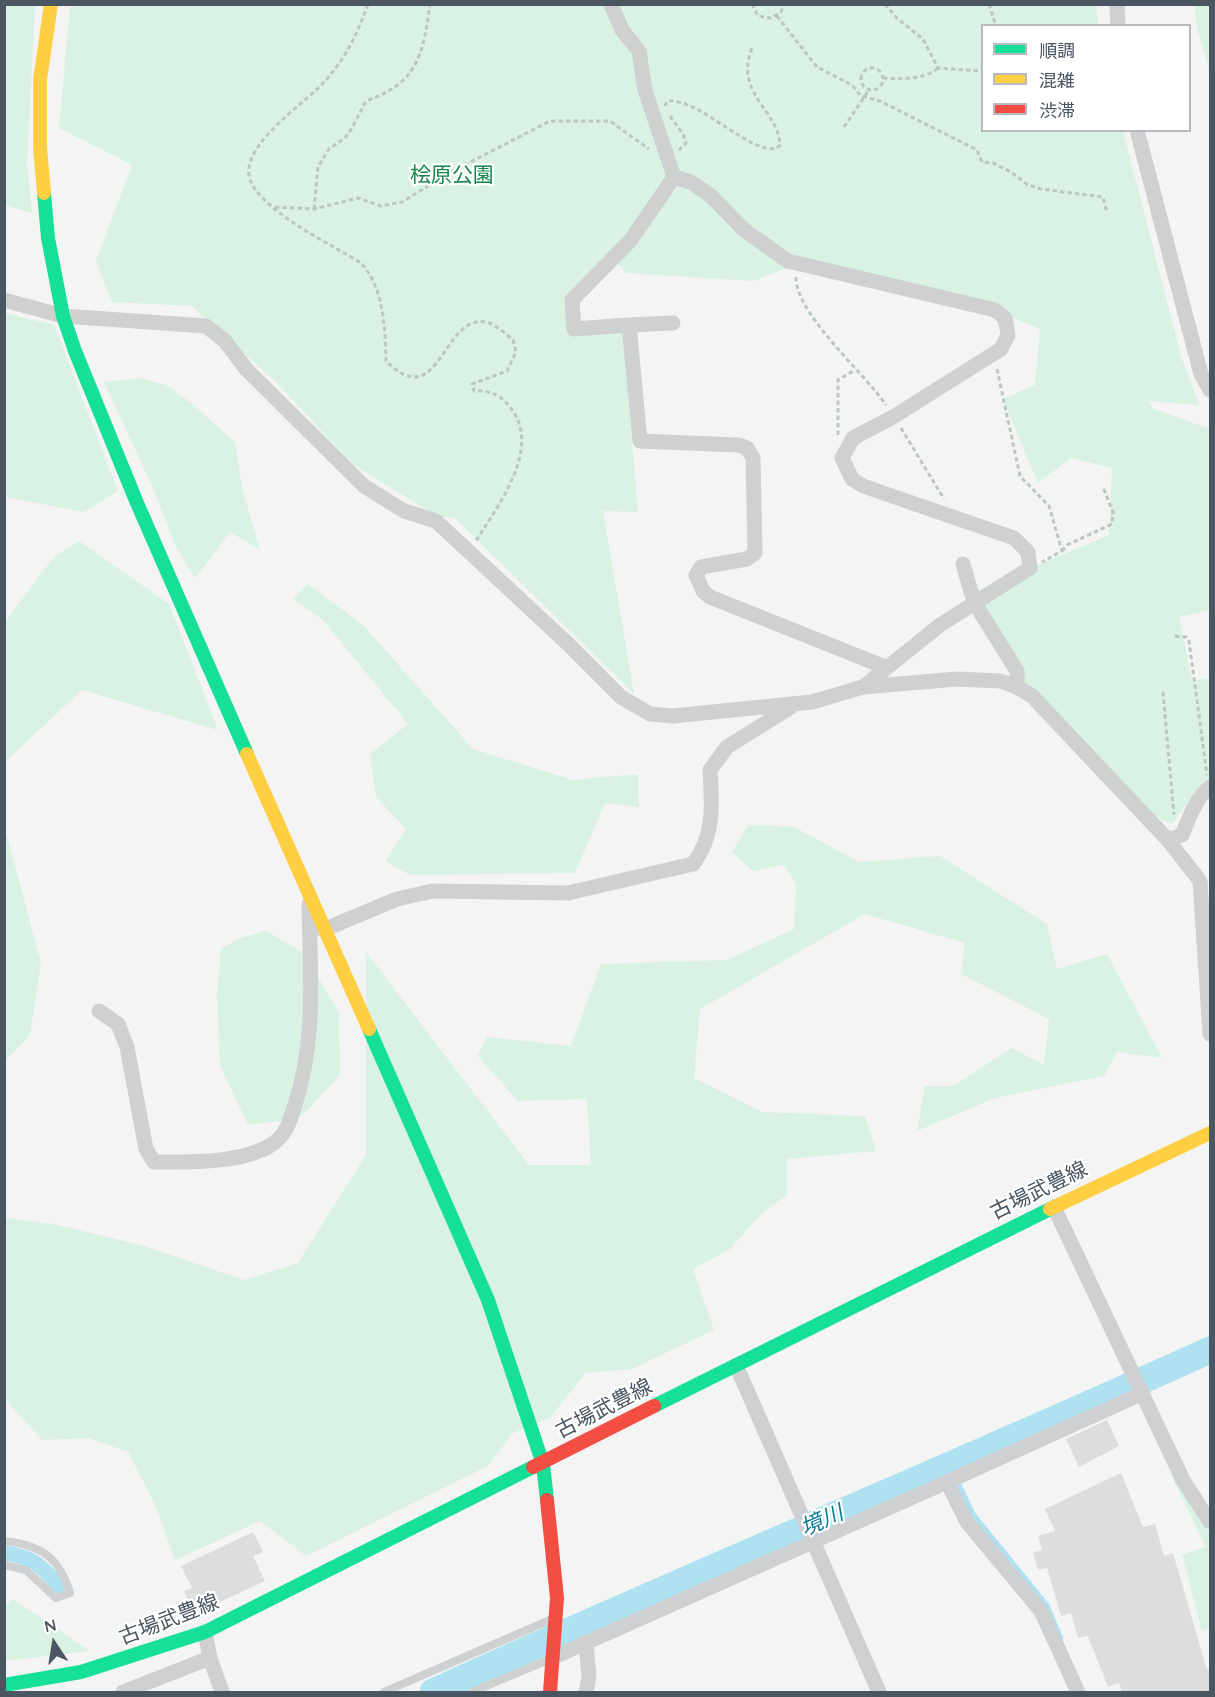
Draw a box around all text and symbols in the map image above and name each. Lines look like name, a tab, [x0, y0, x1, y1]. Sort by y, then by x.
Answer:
legend	[981, 24, 1191, 132]
text: 順調	[1039, 39, 1075, 62]
text: 混雑	[1039, 69, 1075, 92]
text: 渋滞	[1039, 99, 1075, 122]
park label: 桧原公園	[410, 163, 494, 189]
street label: 古場武豊線	[986, 1157, 1092, 1225]
street label: 古場武豊線	[552, 1374, 656, 1444]
water label: 境川	[797, 1500, 847, 1542]
street label: 古場武豊線	[115, 1589, 223, 1651]
north arrow	[24, 1613, 84, 1673]
text: N	[42, 1614, 58, 1636]

